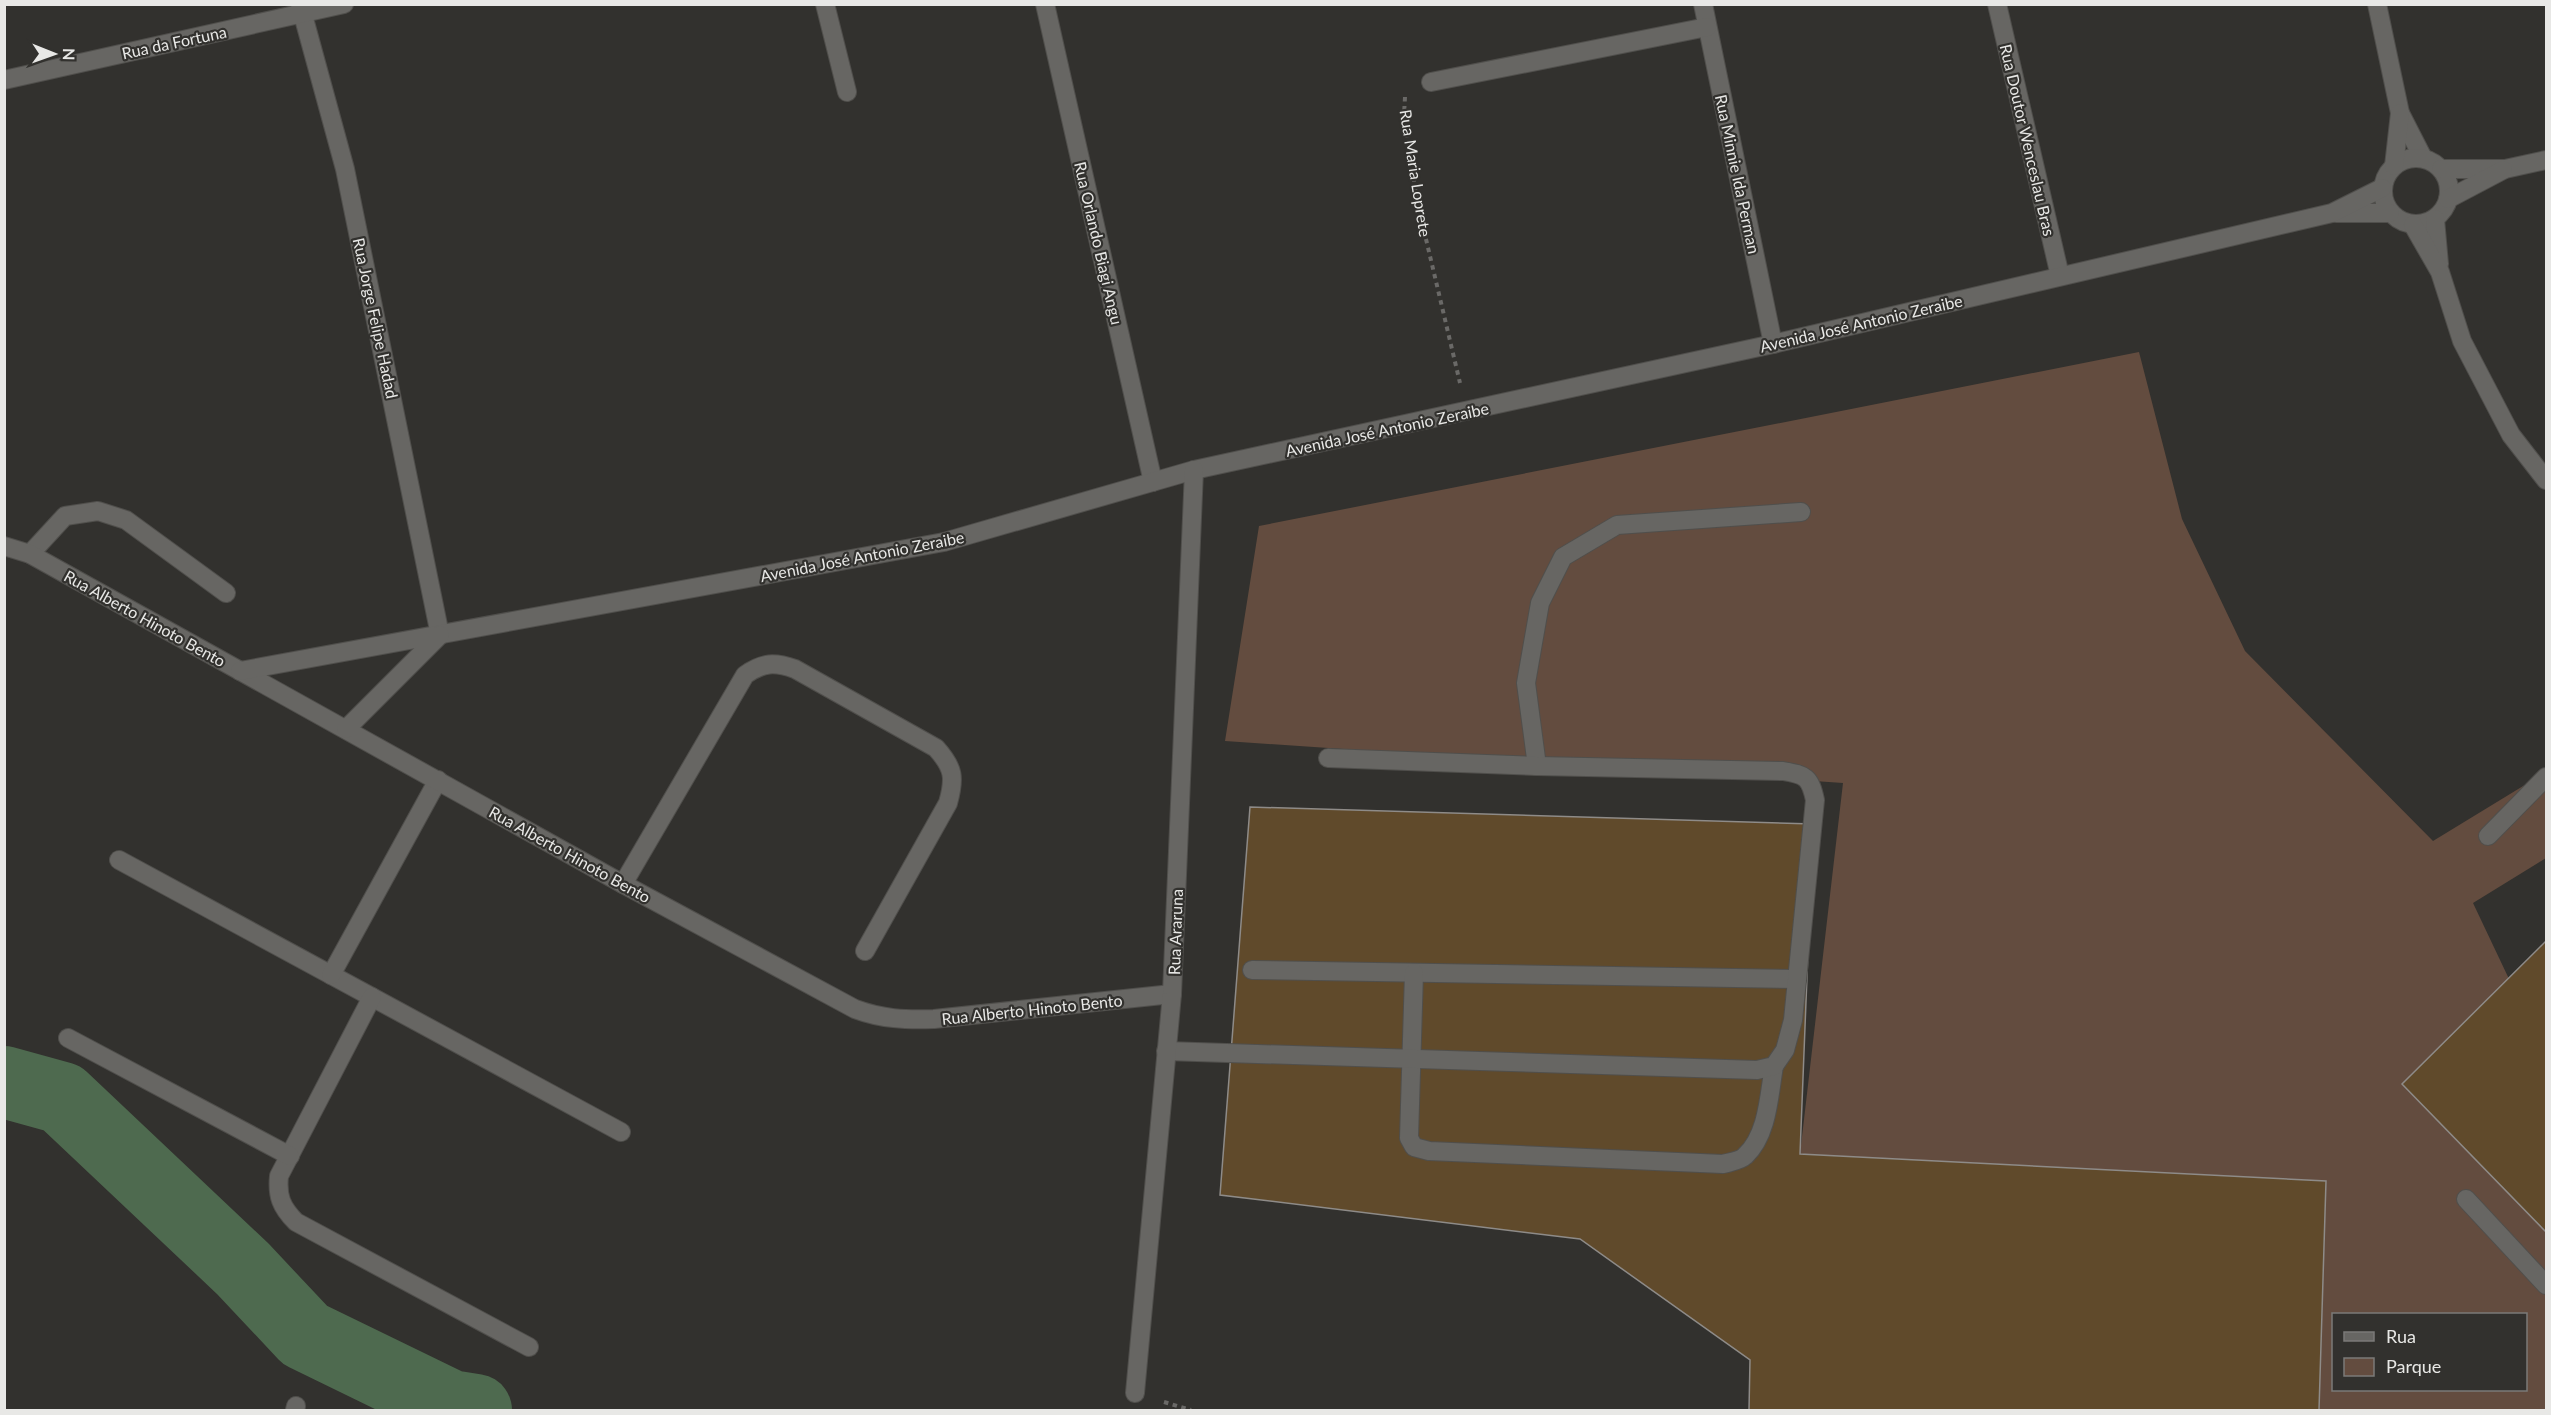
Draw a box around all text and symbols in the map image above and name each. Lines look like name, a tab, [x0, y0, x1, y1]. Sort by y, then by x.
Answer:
street label: Rua da Fortuna	[120, 22, 228, 62]
north arrow	[24, 24, 84, 84]
street label: Rua Doutor Wenceslau Bras	[1997, 42, 2059, 238]
text: N	[60, 48, 79, 61]
street label: Rua Minnie Ida Perman	[1712, 93, 1764, 255]
street label: Rua Maria Loprete	[1397, 108, 1435, 238]
street label: Rua Orlando Biagi Angu	[1071, 160, 1127, 326]
street label: Rua Jorge Felipe Hadad	[350, 236, 402, 400]
street label: Avenida José Antonio Zeraibe	[1758, 290, 1964, 356]
street label: Avenida José Antonio Zeraibe	[1284, 398, 1490, 460]
street label: Avenida José Antonio Zeraibe	[758, 527, 966, 585]
street label: Rua Alberto Hinoto Bento	[61, 566, 229, 670]
street label: Rua Alberto Hinoto Bento	[486, 802, 654, 906]
street label: Rua Araruna	[1164, 889, 1186, 975]
street label: Rua Alberto Hinoto Bento	[941, 990, 1123, 1028]
legend	[2332, 1313, 2527, 1391]
text: Rua	[2386, 1325, 2416, 1347]
text: Parque	[2386, 1355, 2441, 1377]

